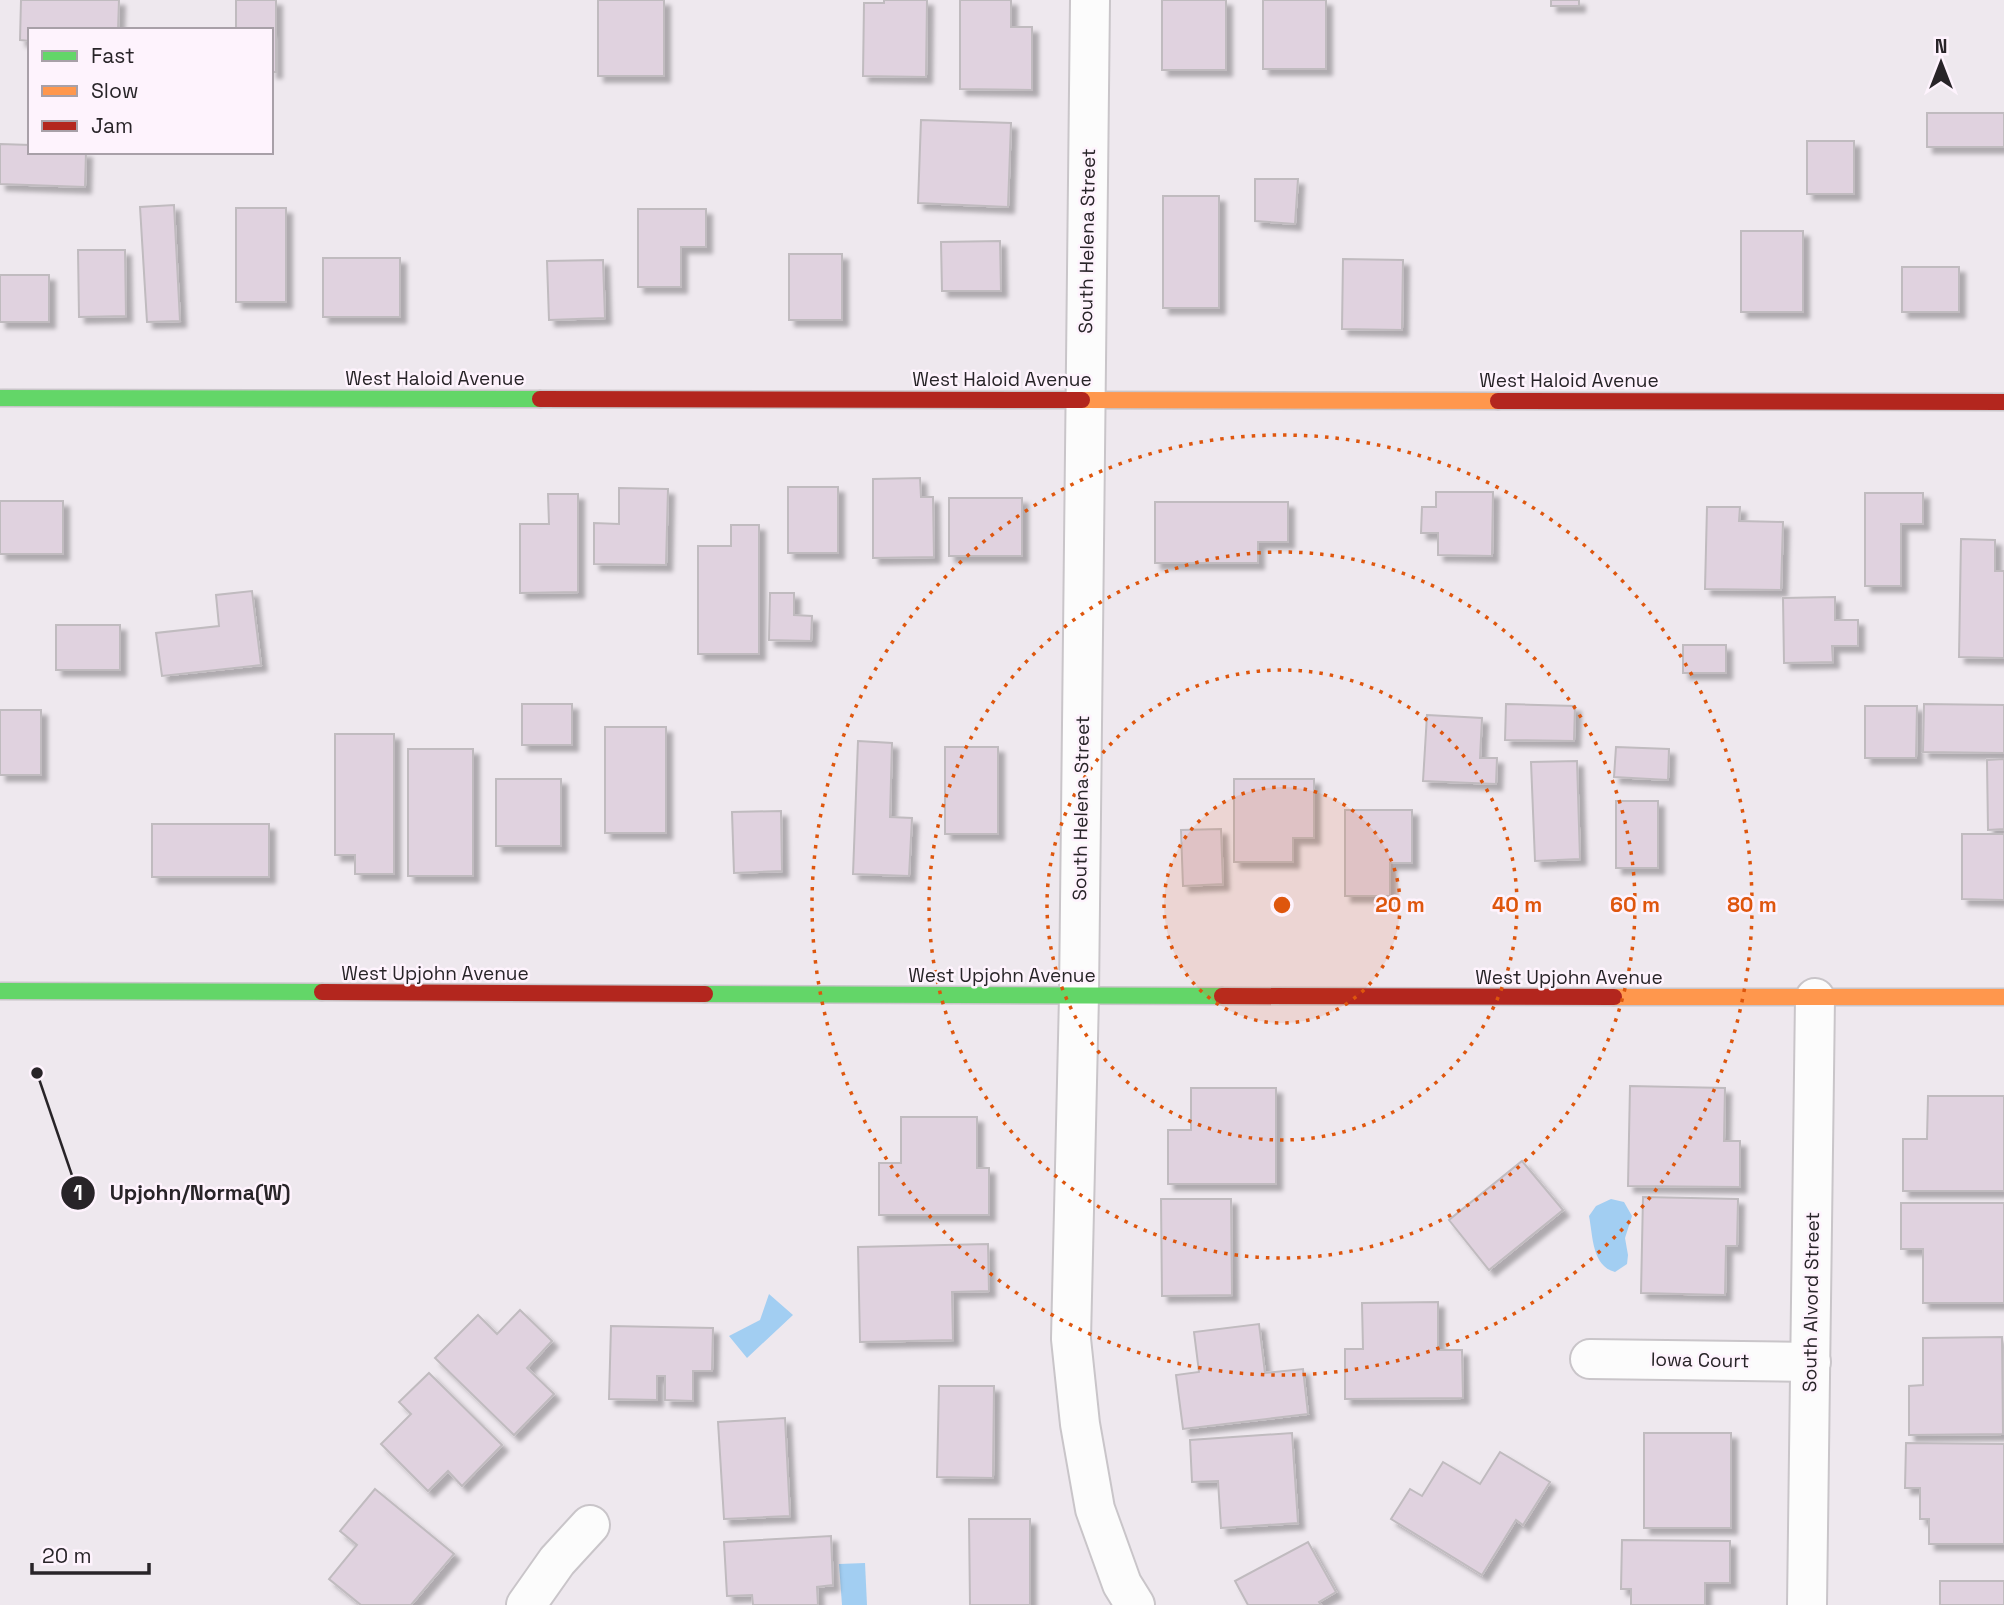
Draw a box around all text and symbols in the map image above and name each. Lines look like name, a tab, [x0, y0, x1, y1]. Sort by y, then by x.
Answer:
legend	[28, 28, 273, 154]
north arrow	[1906, 28, 1976, 98]
text: N	[1935, 34, 1947, 59]
text: Fast	[91, 42, 135, 69]
text: Slow	[91, 77, 139, 104]
text: Jam	[91, 112, 133, 139]
street label: South Helena Street	[1073, 148, 1101, 334]
street label: West Haloid Avenue	[345, 366, 525, 391]
street label: West Haloid Avenue	[912, 367, 1092, 392]
street label: West Haloid Avenue	[1479, 368, 1659, 393]
street label: South Helena Street	[1067, 715, 1095, 901]
text: 20 m	[1375, 891, 1425, 918]
text: 40 m	[1492, 891, 1542, 918]
text: 60 m	[1610, 891, 1660, 918]
text: 80 m	[1727, 891, 1777, 918]
centre of rings	[1270, 893, 1294, 917]
street label: West Upjohn Avenue	[341, 961, 529, 986]
street label: West Upjohn Avenue	[908, 963, 1096, 988]
street label: West Upjohn Avenue	[1475, 965, 1663, 990]
callout: Upjohn/Norma(W)	[61, 1172, 304, 1214]
text: 1	[73, 1179, 83, 1206]
text: Upjohn/Norma(W)	[110, 1179, 290, 1206]
street label: South Alvord Street	[1797, 1212, 1825, 1392]
street label: Iowa Court	[1651, 1347, 1749, 1373]
scale bar	[32, 1532, 149, 1576]
text: 20 m	[42, 1542, 92, 1569]

